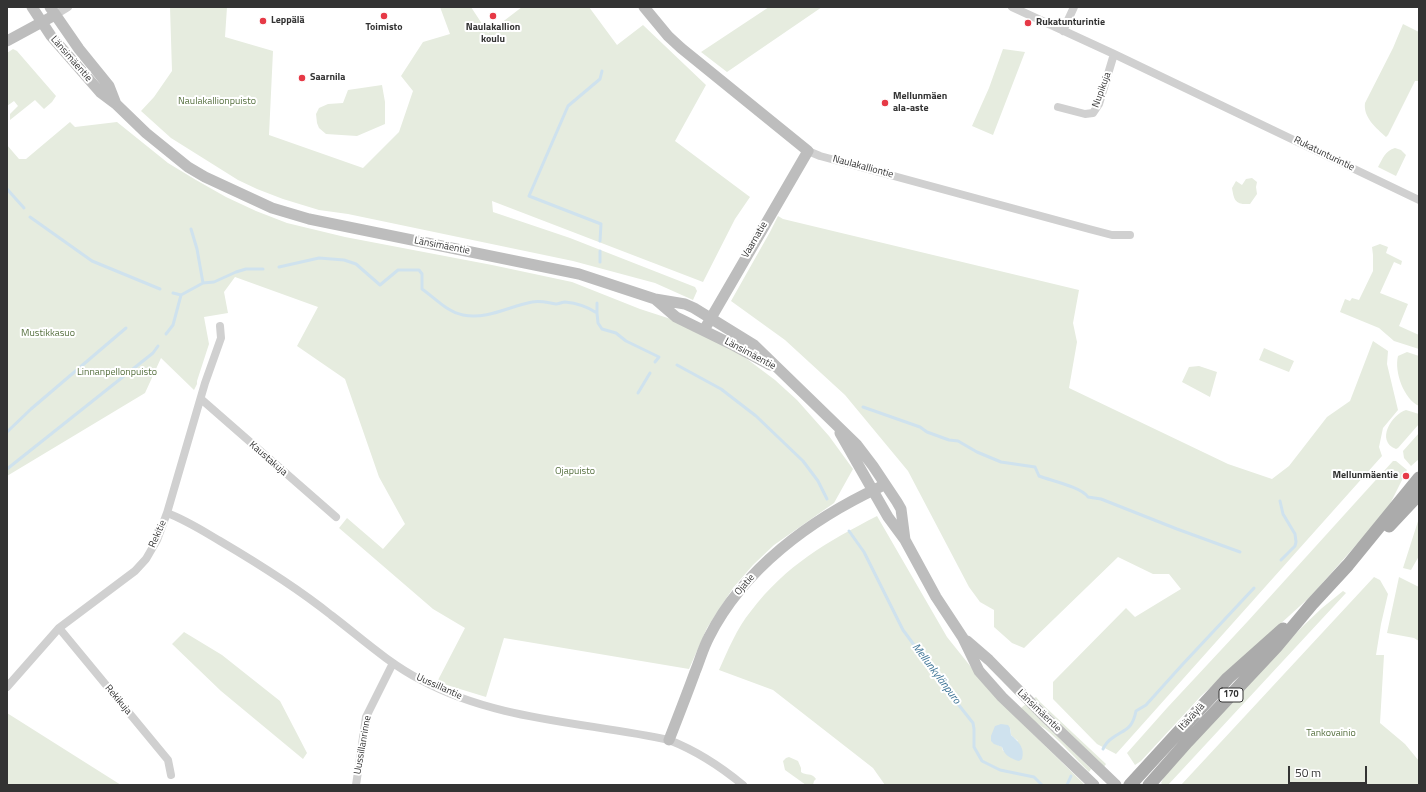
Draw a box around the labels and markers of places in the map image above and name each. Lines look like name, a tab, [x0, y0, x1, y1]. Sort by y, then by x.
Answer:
marker: Toimisto	[379, 11, 389, 21]
marker: Naulakallion koulu	[488, 11, 498, 21]
place label: Leppälä	[271, 15, 305, 27]
marker: Leppälä	[258, 16, 268, 26]
place label: Rukatunturintie	[1036, 17, 1105, 29]
marker: Rukatunturintie	[1023, 18, 1033, 28]
place label: Toimisto	[365, 22, 403, 34]
place label: Naulakallion koulu	[466, 22, 520, 46]
place label: Saarnila	[310, 72, 345, 84]
marker: Saarnila	[297, 73, 307, 83]
place label: Mellunmäen ala-aste	[893, 91, 947, 114]
marker: Mellunmäen ala-aste	[880, 98, 890, 108]
place label: Mellunmäentie	[1332, 470, 1398, 482]
marker: Mellunmäentie	[1401, 471, 1411, 481]

